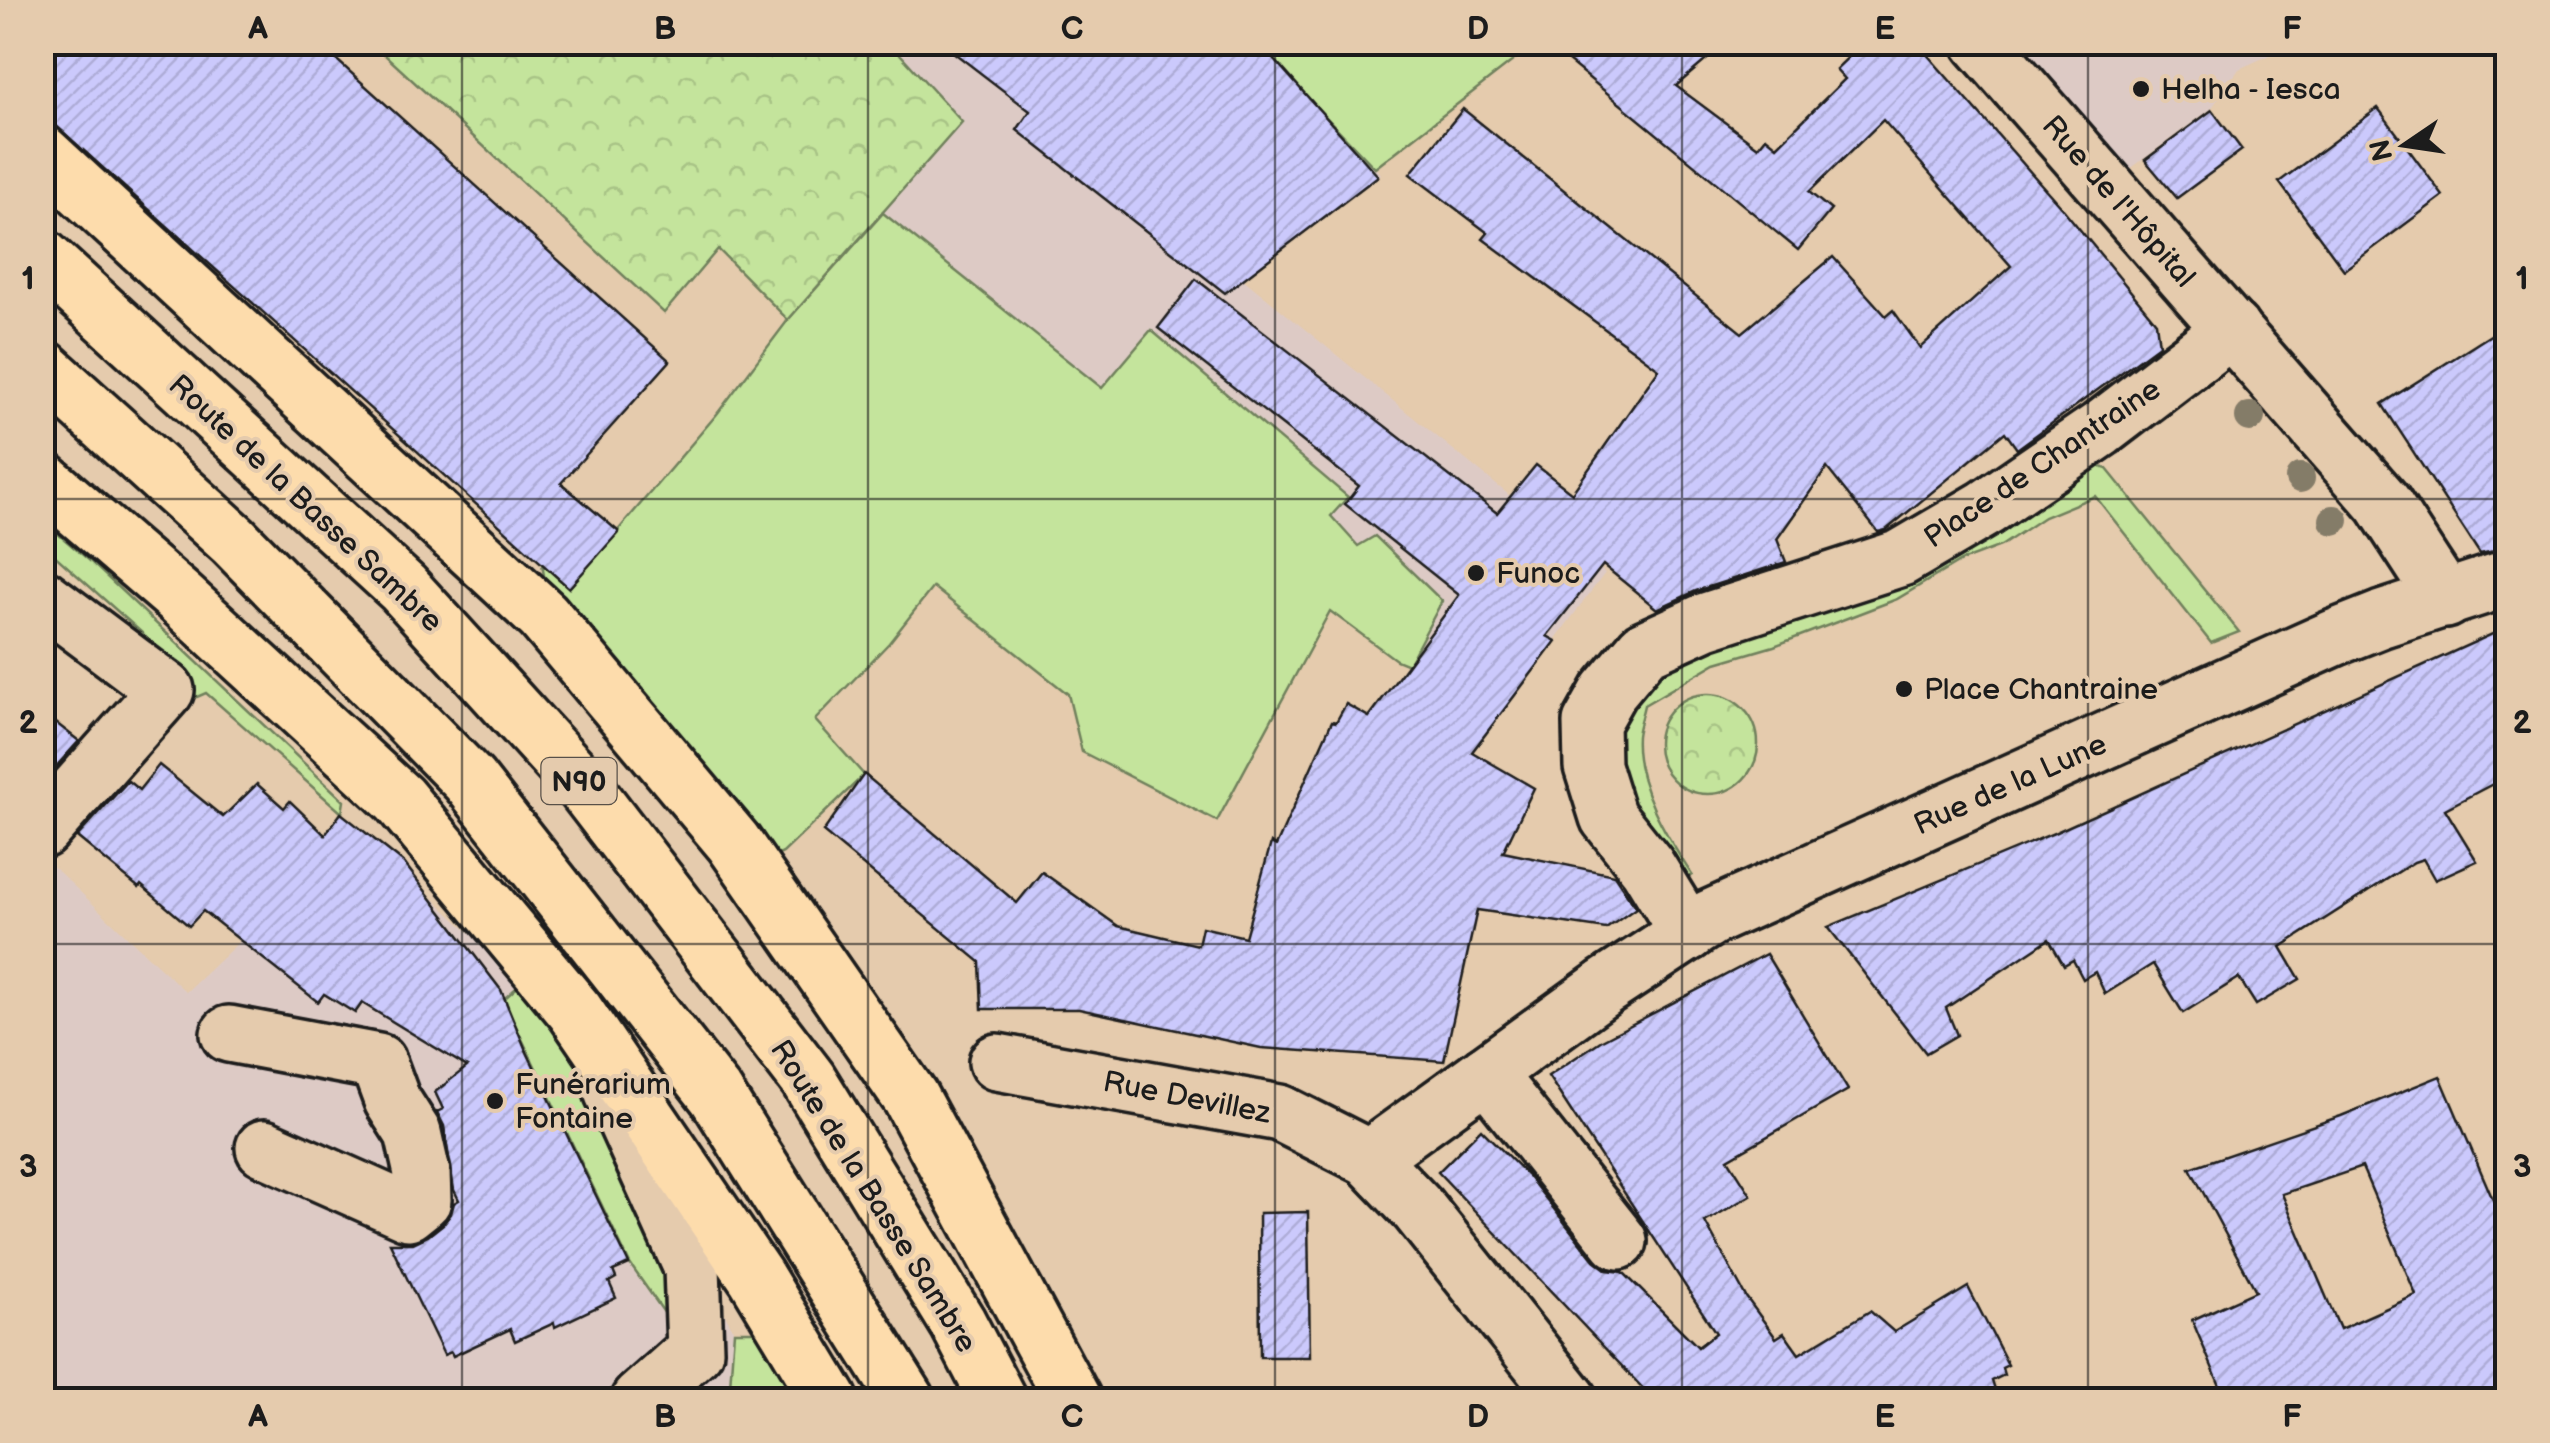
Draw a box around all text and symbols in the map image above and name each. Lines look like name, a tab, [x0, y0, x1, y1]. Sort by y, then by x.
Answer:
text: A	[247, 10, 268, 49]
text: B	[654, 10, 676, 49]
text: C	[1061, 10, 1083, 49]
text: D	[1467, 10, 1489, 49]
text: E	[1875, 10, 1895, 49]
text: F	[2282, 10, 2302, 49]
place label: Helha - Iesca	[2161, 72, 2341, 108]
marker: Helha - Iesca	[2130, 78, 2152, 100]
north arrow	[2355, 95, 2455, 195]
street label: Rue de l'Hôpital	[2034, 108, 2203, 295]
text: N	[2364, 136, 2401, 164]
text: 1	[21, 260, 35, 299]
text: 1	[2515, 260, 2529, 299]
street label: Route de la Basse Sambre	[161, 367, 450, 640]
street label: Place de Chantraine	[1918, 371, 2168, 556]
place label: Funoc	[1496, 556, 1580, 592]
marker: Funoc	[1465, 562, 1487, 584]
place label: Place Chantraine	[1924, 672, 2158, 708]
marker: Place Chantraine	[1893, 678, 1915, 700]
text: 2	[18, 704, 38, 743]
text: 2	[2512, 704, 2532, 743]
street label: Rue de la Lune	[1908, 726, 2112, 844]
road number: N90	[542, 758, 616, 804]
street label: Route de la Basse Sambre	[762, 1034, 984, 1359]
street label: Rue Devillez	[1100, 1064, 1274, 1132]
place label: Funérarium Fontaine	[515, 1067, 671, 1137]
marker: Funérarium Fontaine	[484, 1090, 506, 1112]
text: 3	[19, 1148, 37, 1187]
text: 3	[2513, 1148, 2531, 1187]
text: A	[247, 1398, 268, 1437]
text: B	[654, 1398, 676, 1437]
text: C	[1061, 1398, 1083, 1437]
text: D	[1467, 1398, 1489, 1437]
text: E	[1875, 1398, 1895, 1437]
text: F	[2282, 1398, 2302, 1437]

